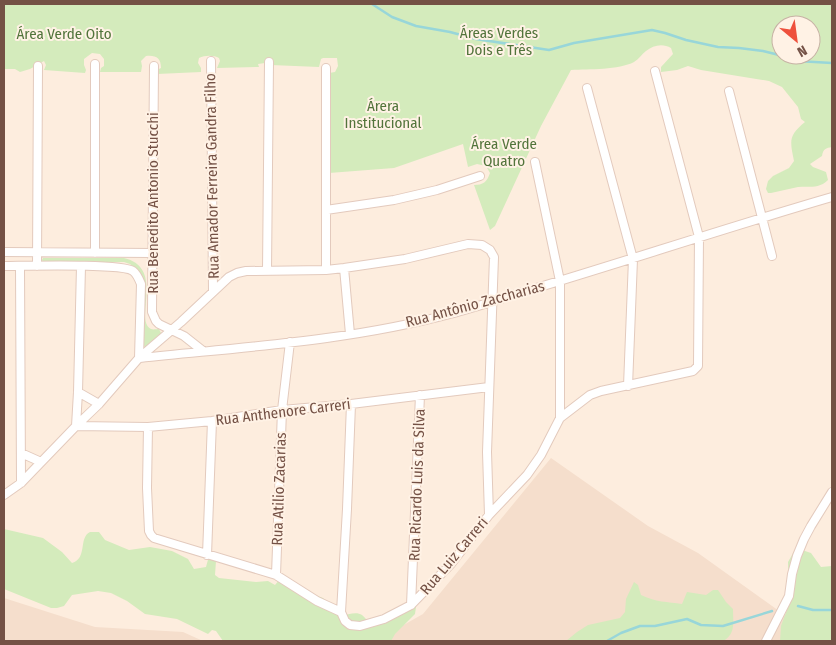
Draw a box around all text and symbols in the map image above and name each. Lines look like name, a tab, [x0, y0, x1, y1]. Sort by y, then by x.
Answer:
north arrow	[771, 15, 821, 65]
park label: Áreas Verdes Dois e Três	[460, 24, 538, 59]
park label: Área Verde Oito	[16, 25, 112, 43]
text: N	[794, 41, 810, 60]
street label: Rua Amador Ferreira Gandra Filho	[201, 73, 223, 279]
park label: Árera Institucional	[345, 97, 421, 132]
street label: Rua Benedito Antonio Stucchi	[144, 112, 162, 294]
park label: Área Verde Quatro	[471, 135, 537, 170]
street label: Rua Antônio Zaccharias	[404, 277, 546, 331]
street label: Rua Anthenore Carreri	[215, 395, 351, 429]
street label: Rua Ricardo Luis da Silva	[405, 408, 429, 562]
street label: Rua Atilio Zacarias	[268, 432, 290, 546]
street label: Rua Luiz Carreri	[416, 514, 492, 598]

